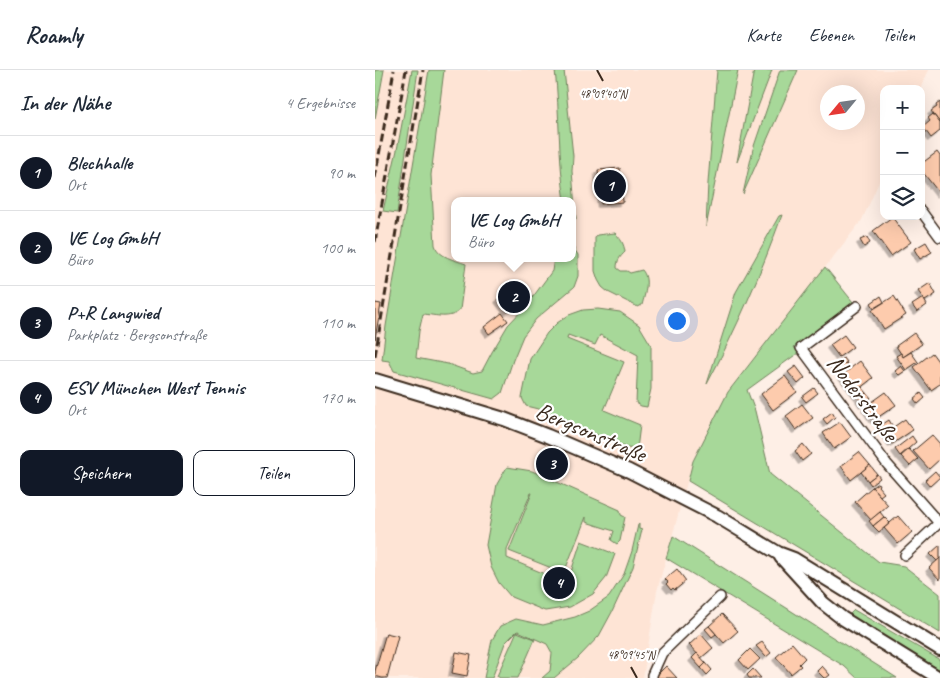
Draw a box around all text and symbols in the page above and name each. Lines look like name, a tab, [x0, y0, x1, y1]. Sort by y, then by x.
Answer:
text: Roamly	[25, 20, 82, 50]
text: Karte	[746, 24, 781, 46]
text: Ebenen	[809, 24, 854, 46]
text: Teilen	[882, 24, 915, 46]
north arrow	[820, 85, 865, 130]
map controls	[880, 85, 925, 220]
button: +	[880, 85, 925, 130]
text: 48°09'40"N	[579, 86, 628, 102]
text: In der Nähe	[20, 90, 110, 116]
text: 4 Ergebnisse	[286, 93, 355, 113]
button: −	[880, 130, 925, 175]
text: Blechhalle	[67, 151, 132, 175]
text: 1	[32, 163, 40, 183]
text: 90 m	[328, 163, 355, 183]
pin: 1	[594, 167, 626, 205]
text: Ort	[67, 175, 86, 195]
button: layers	[880, 175, 925, 220]
popup	[451, 197, 576, 262]
text: VE Log GmbH	[468, 208, 559, 232]
text: VE Log GmbH	[67, 226, 158, 250]
text: Büro	[468, 232, 494, 252]
text: 2	[32, 238, 40, 258]
text: 100 m	[321, 238, 355, 258]
text: Büro	[67, 250, 93, 270]
pin: 2	[498, 278, 530, 316]
text: P+R Langwied	[67, 301, 159, 325]
your location	[664, 308, 690, 334]
text: 3	[32, 313, 40, 333]
text: 110 m	[321, 313, 355, 333]
text: Parkplatz · Bergsonstraße	[67, 325, 207, 345]
street label: Noderstraße	[821, 349, 907, 449]
text: ESV München West Tennis	[67, 376, 245, 400]
text: 4	[32, 388, 40, 408]
text: 170 m	[321, 388, 355, 408]
street label: Bergsonstraße	[531, 395, 653, 469]
text: Ort	[67, 400, 86, 420]
pin: 3	[536, 445, 568, 483]
button: Speichern	[20, 450, 183, 496]
button: Teilen	[193, 450, 355, 496]
pin: 4	[543, 564, 575, 602]
text: 48°09'45"N	[607, 647, 656, 663]

